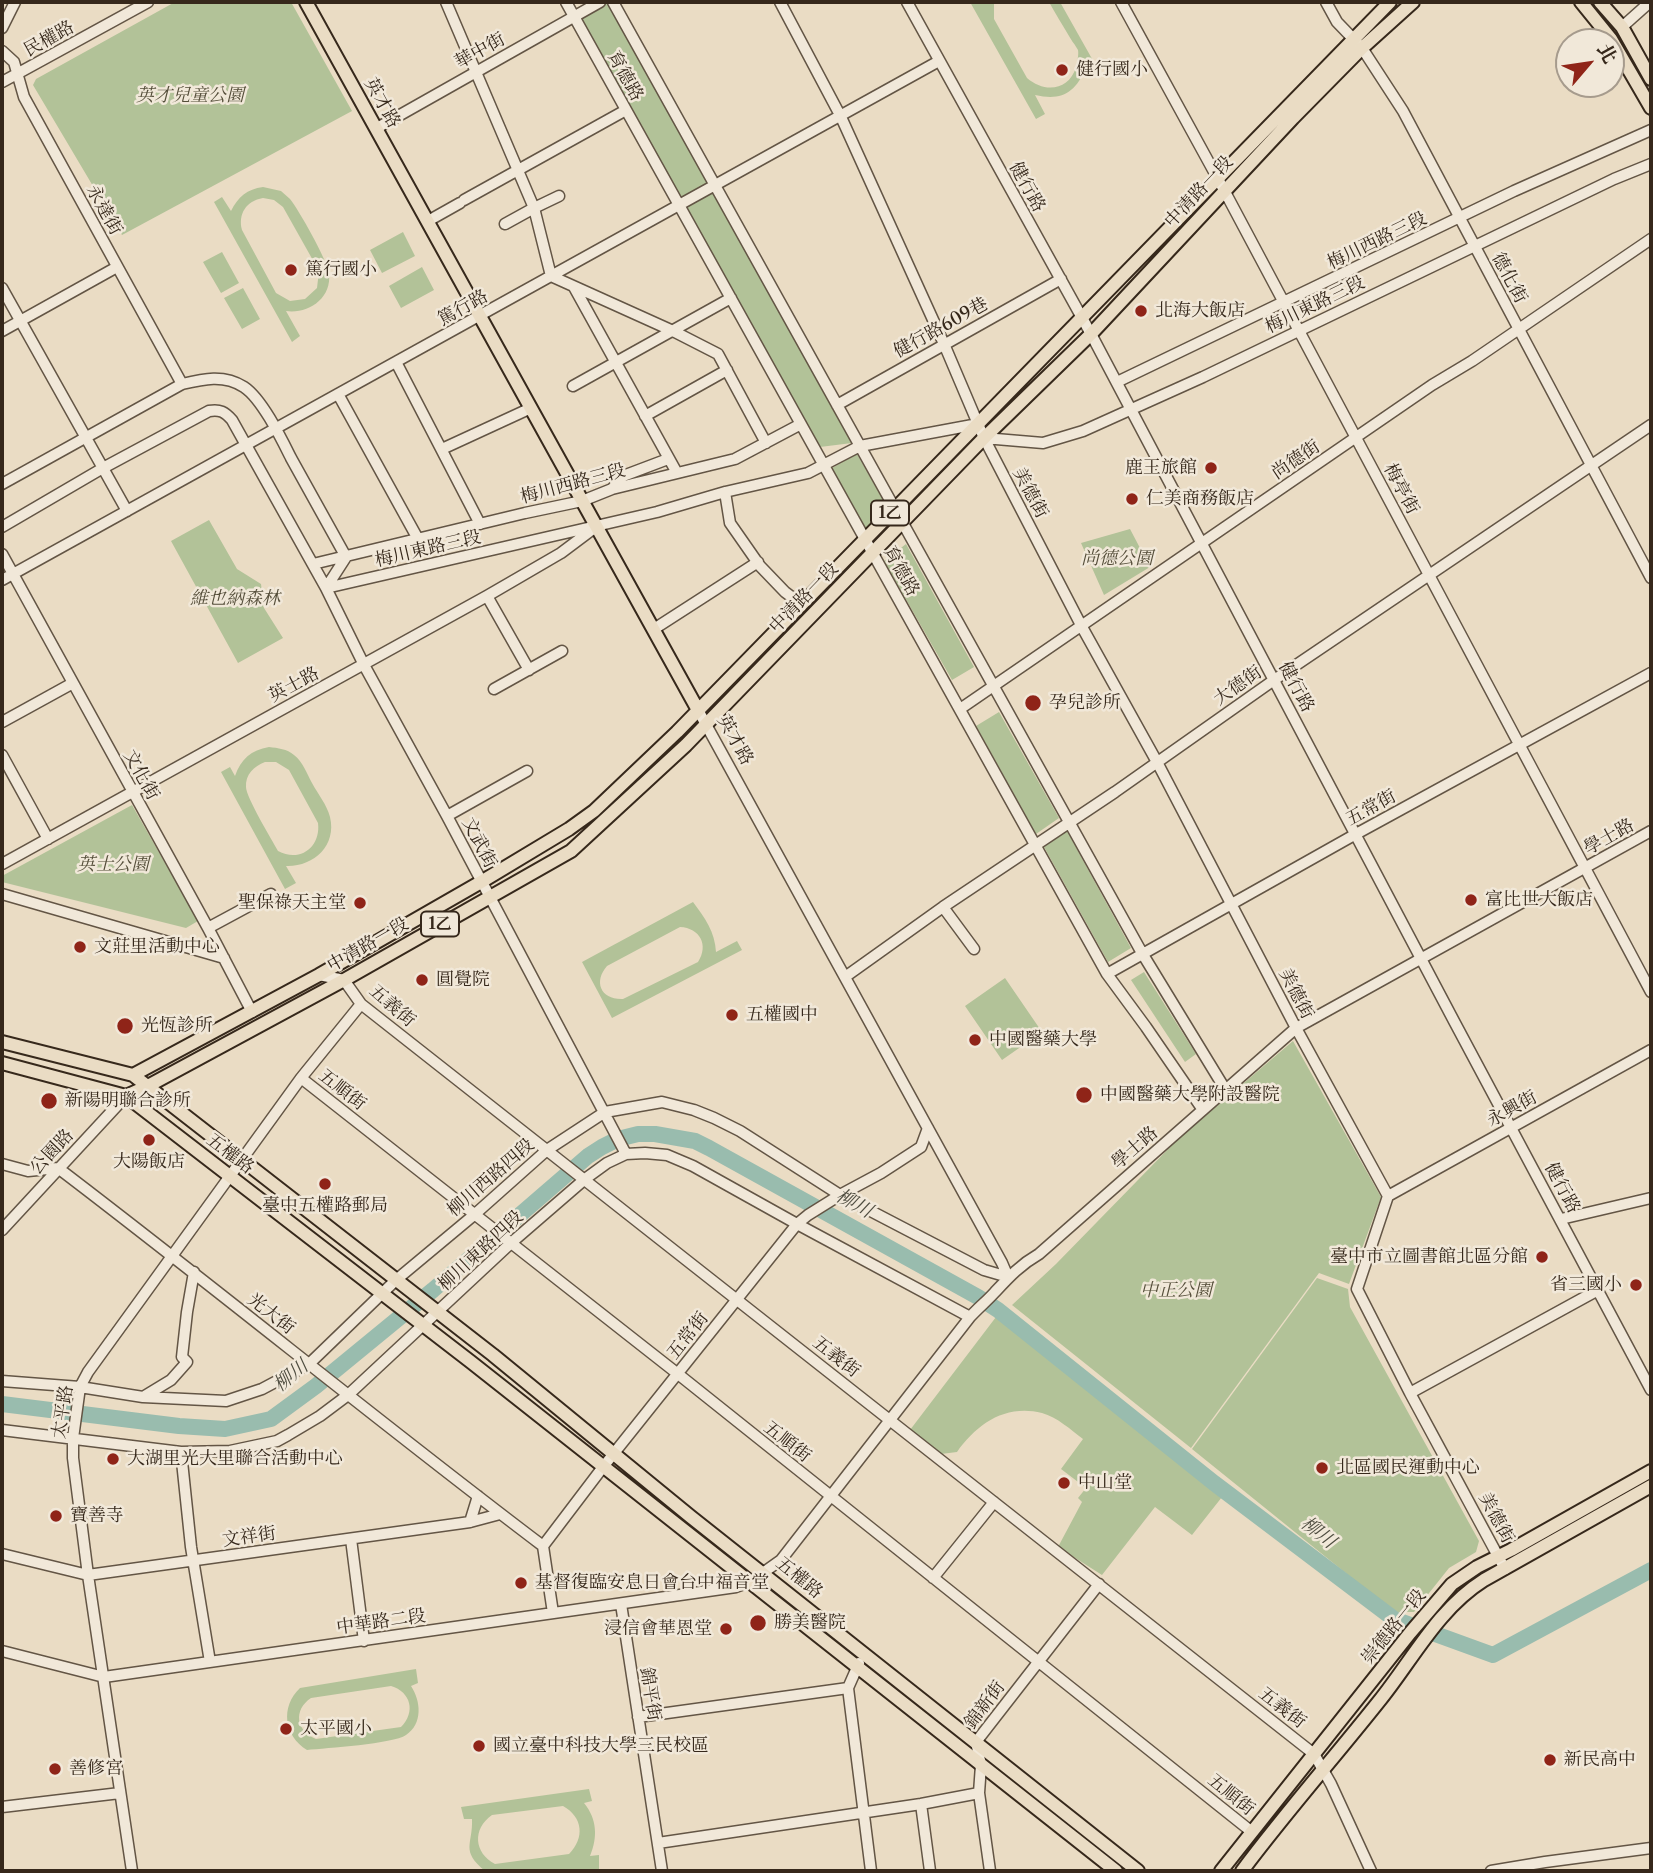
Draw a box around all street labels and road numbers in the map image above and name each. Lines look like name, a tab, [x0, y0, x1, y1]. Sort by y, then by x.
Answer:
street label: 民權路	[20, 16, 78, 62]
street label: 華中街	[451, 28, 509, 74]
street label: 育德路	[602, 47, 648, 105]
street label: 英才路	[359, 74, 405, 132]
street label: 中清路一段	[1160, 152, 1238, 232]
street label: 健行路	[1004, 158, 1050, 216]
street label: 永達街	[81, 181, 127, 239]
street label: 梅川西路三段	[1324, 208, 1430, 274]
street label: 德化街	[1487, 249, 1531, 307]
street label: 梅川東路三段	[1262, 272, 1368, 338]
street label: 篤行路	[434, 285, 492, 331]
street label: 健行路609巷	[890, 293, 992, 363]
street label: 尚德街	[1268, 436, 1324, 484]
street label: 梅川西路三段	[518, 460, 628, 508]
street label: 梅亭街	[1379, 460, 1423, 518]
street label: 美德街	[1008, 464, 1052, 522]
road number: 1乙	[871, 500, 909, 526]
street label: 梅川東路三段	[373, 526, 483, 572]
street label: 育德路	[878, 542, 924, 600]
street label: 中清路一段	[765, 558, 843, 638]
street label: 健行路	[1274, 658, 1318, 716]
street label: 大德街	[1210, 662, 1266, 710]
street label: 英士路	[265, 663, 323, 707]
street label: 英才路	[712, 711, 758, 769]
street label: 文化街	[118, 746, 164, 804]
street label: 五常街	[1342, 785, 1400, 831]
street label: 文武街	[457, 814, 501, 872]
street label: 學士路	[1580, 814, 1638, 860]
road number: 1乙	[421, 912, 459, 936]
street label: 中清路一段	[324, 913, 412, 977]
street label: 美德街	[1274, 965, 1318, 1023]
street label: 五義街	[365, 980, 419, 1032]
street label: 五順街	[314, 1065, 370, 1115]
street label: 永興街	[1483, 1086, 1541, 1132]
street label: 學士路	[1108, 1122, 1162, 1174]
street label: 公園路	[26, 1125, 78, 1179]
street label: 五權路	[202, 1129, 258, 1179]
street label: 柳川西路四段	[443, 1134, 539, 1222]
street label: 健行路	[1540, 1159, 1584, 1217]
street label: 柳川東路四段	[434, 1206, 528, 1296]
street label: 光大街	[243, 1289, 299, 1339]
street label: 五常街	[663, 1308, 713, 1364]
street label: 五義街	[808, 1332, 864, 1382]
street label: 太平路	[48, 1384, 78, 1440]
street label: 五順街	[759, 1417, 815, 1467]
street label: 美德街	[1474, 1489, 1518, 1547]
street label: 文祥街	[221, 1523, 277, 1551]
street label: 五權路	[771, 1553, 827, 1603]
street label: 崇德路一段	[1357, 1585, 1431, 1669]
street label: 中華路二段	[335, 1605, 427, 1639]
street label: 錦平街	[635, 1666, 665, 1722]
street label: 錦新街	[960, 1677, 1010, 1733]
street label: 五義街	[1254, 1683, 1310, 1733]
street label: 五順街	[1203, 1770, 1259, 1820]

